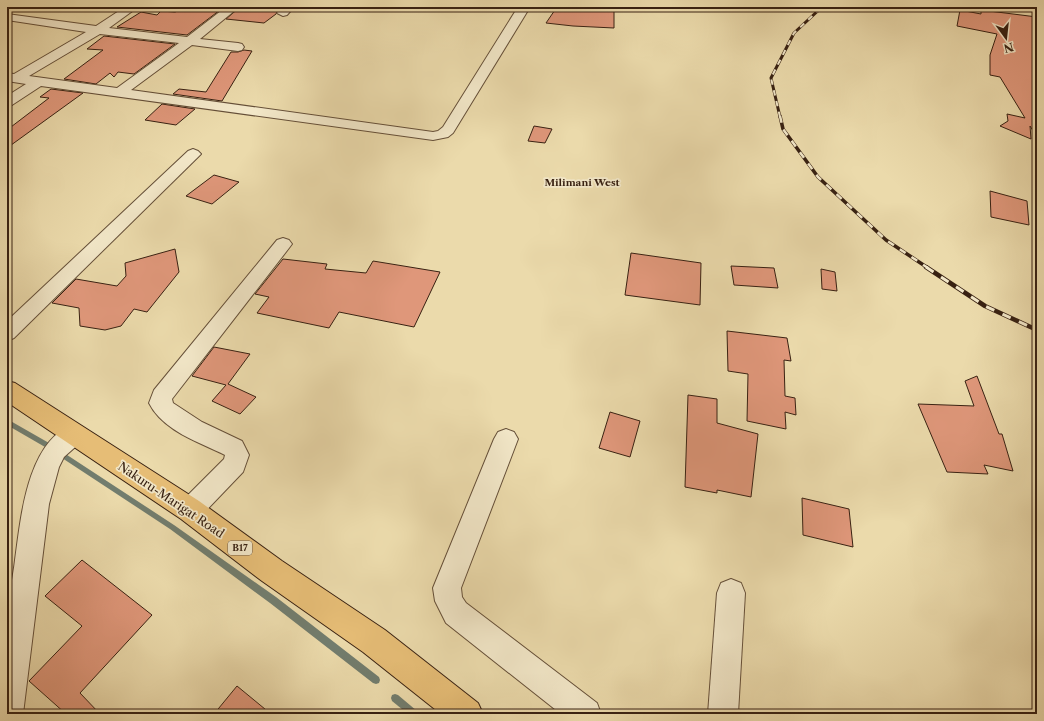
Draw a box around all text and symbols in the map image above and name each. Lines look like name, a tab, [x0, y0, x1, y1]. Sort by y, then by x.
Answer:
north arrow	[986, 18, 1026, 58]
text: N	[1002, 40, 1015, 56]
district label: Milimani West	[544, 176, 620, 189]
street label: Nakuru-Marigat Road	[115, 458, 228, 541]
road number: B17	[228, 541, 252, 555]

